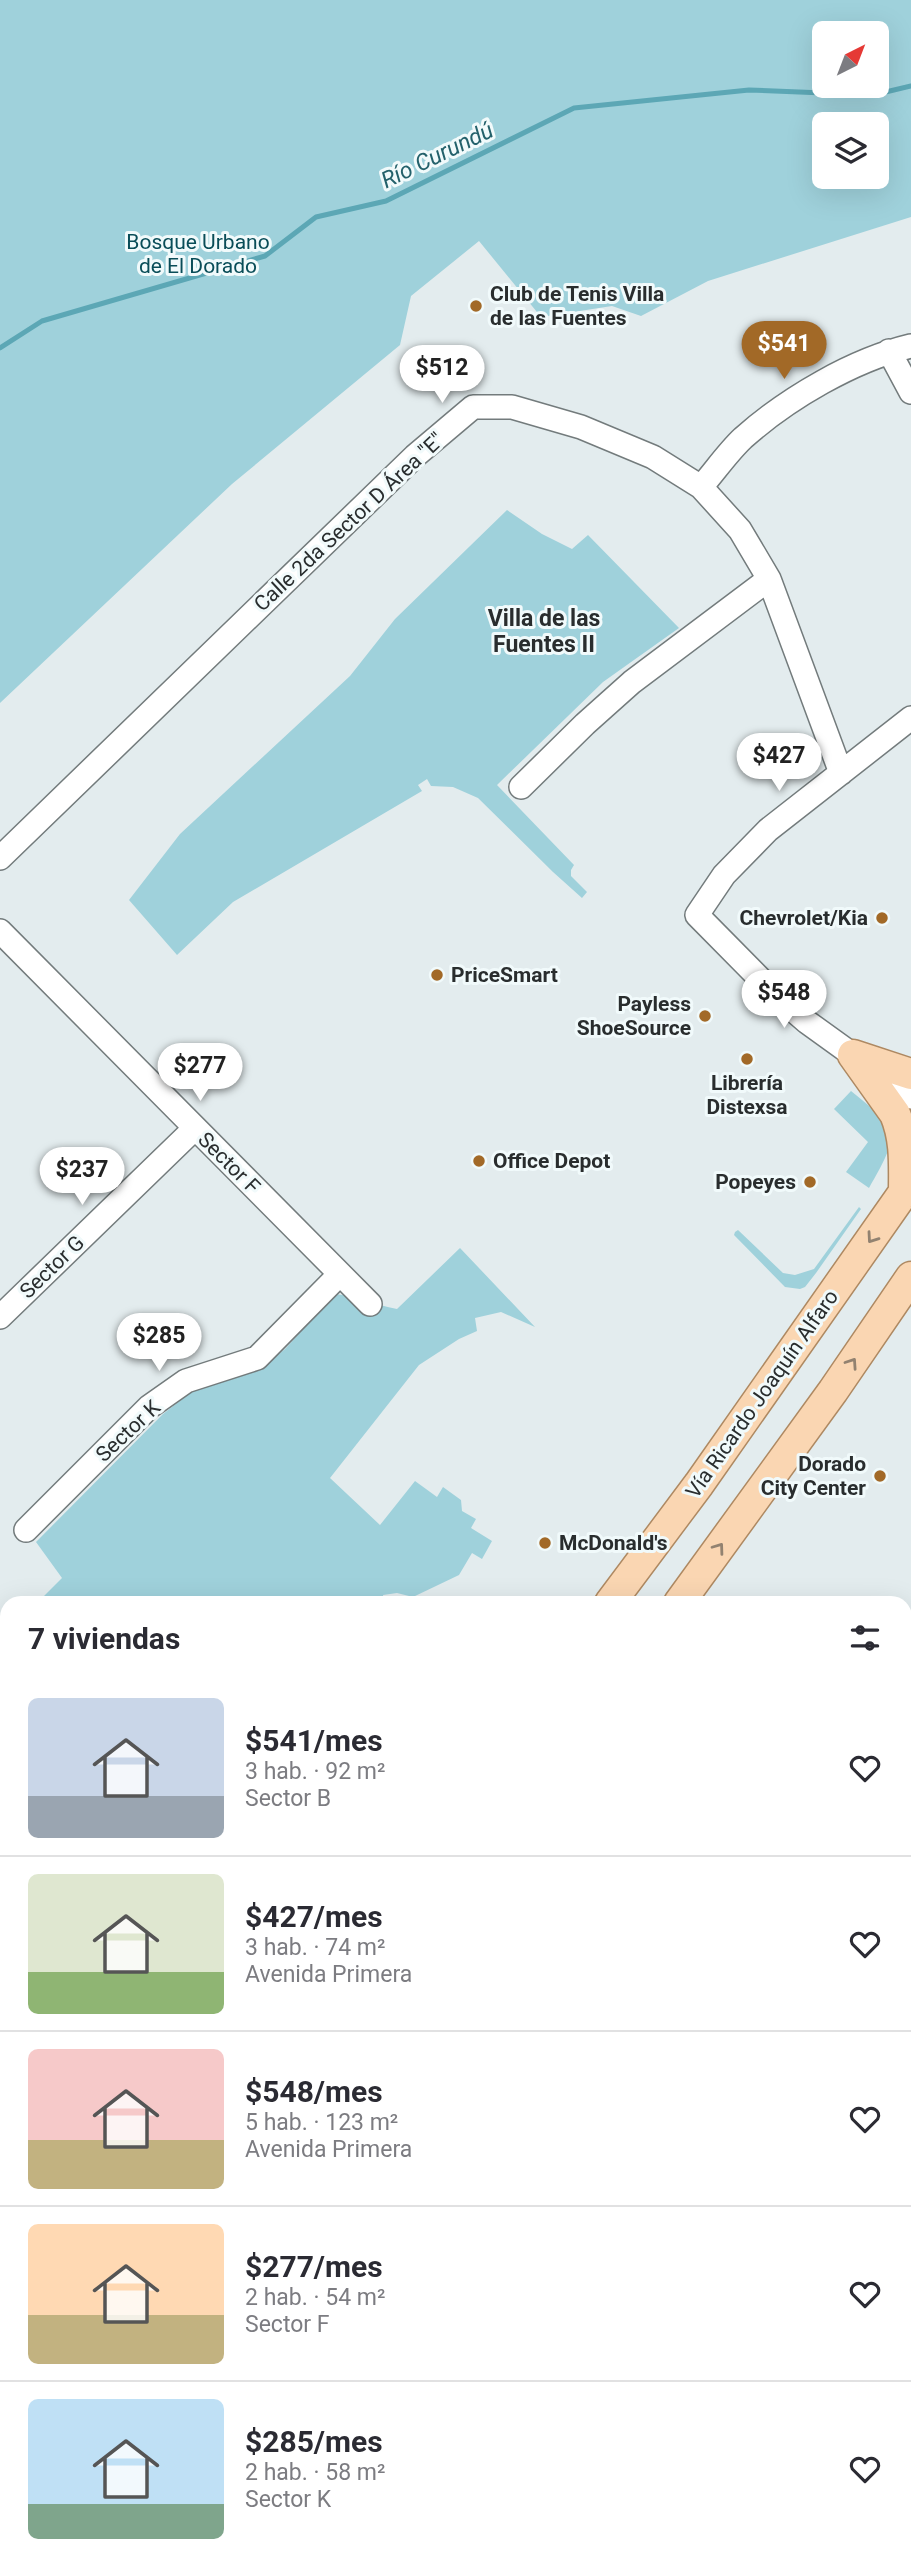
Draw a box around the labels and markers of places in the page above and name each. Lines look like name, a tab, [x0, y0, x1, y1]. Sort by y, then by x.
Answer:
place label: Club de Tenis Villa de las Fuentes	[490, 282, 664, 330]
marker: Club de Tenis Villa de las Fuentes	[468, 298, 484, 314]
pin: $541	[743, 322, 825, 381]
pin: $512	[401, 346, 483, 405]
pin: $427	[738, 734, 820, 793]
place label: Chevrolet/Kia	[739, 906, 868, 930]
marker: Chevrolet/Kia	[874, 910, 890, 926]
place label: PriceSmart	[451, 963, 558, 987]
marker: PriceSmart	[429, 967, 445, 983]
pin: $548	[743, 970, 825, 1030]
place label: Payless ShoeSource	[577, 992, 691, 1040]
marker: Payless ShoeSource	[697, 1008, 713, 1024]
pin: $277	[159, 1044, 241, 1103]
marker: Librería Distexsa	[739, 1051, 755, 1067]
place label: Librería Distexsa	[706, 1071, 788, 1119]
pin: $237	[41, 1148, 123, 1207]
place label: Office Depot	[493, 1149, 610, 1173]
marker: Office Depot	[471, 1153, 487, 1169]
place label: Popeyes	[715, 1170, 796, 1194]
marker: Popeyes	[802, 1174, 818, 1190]
pin: $285	[118, 1314, 200, 1373]
place label: Dorado City Center	[761, 1452, 866, 1500]
marker: Dorado City Center	[872, 1468, 888, 1484]
place label: McDonald's	[559, 1531, 668, 1555]
marker: McDonald's	[537, 1535, 553, 1551]

